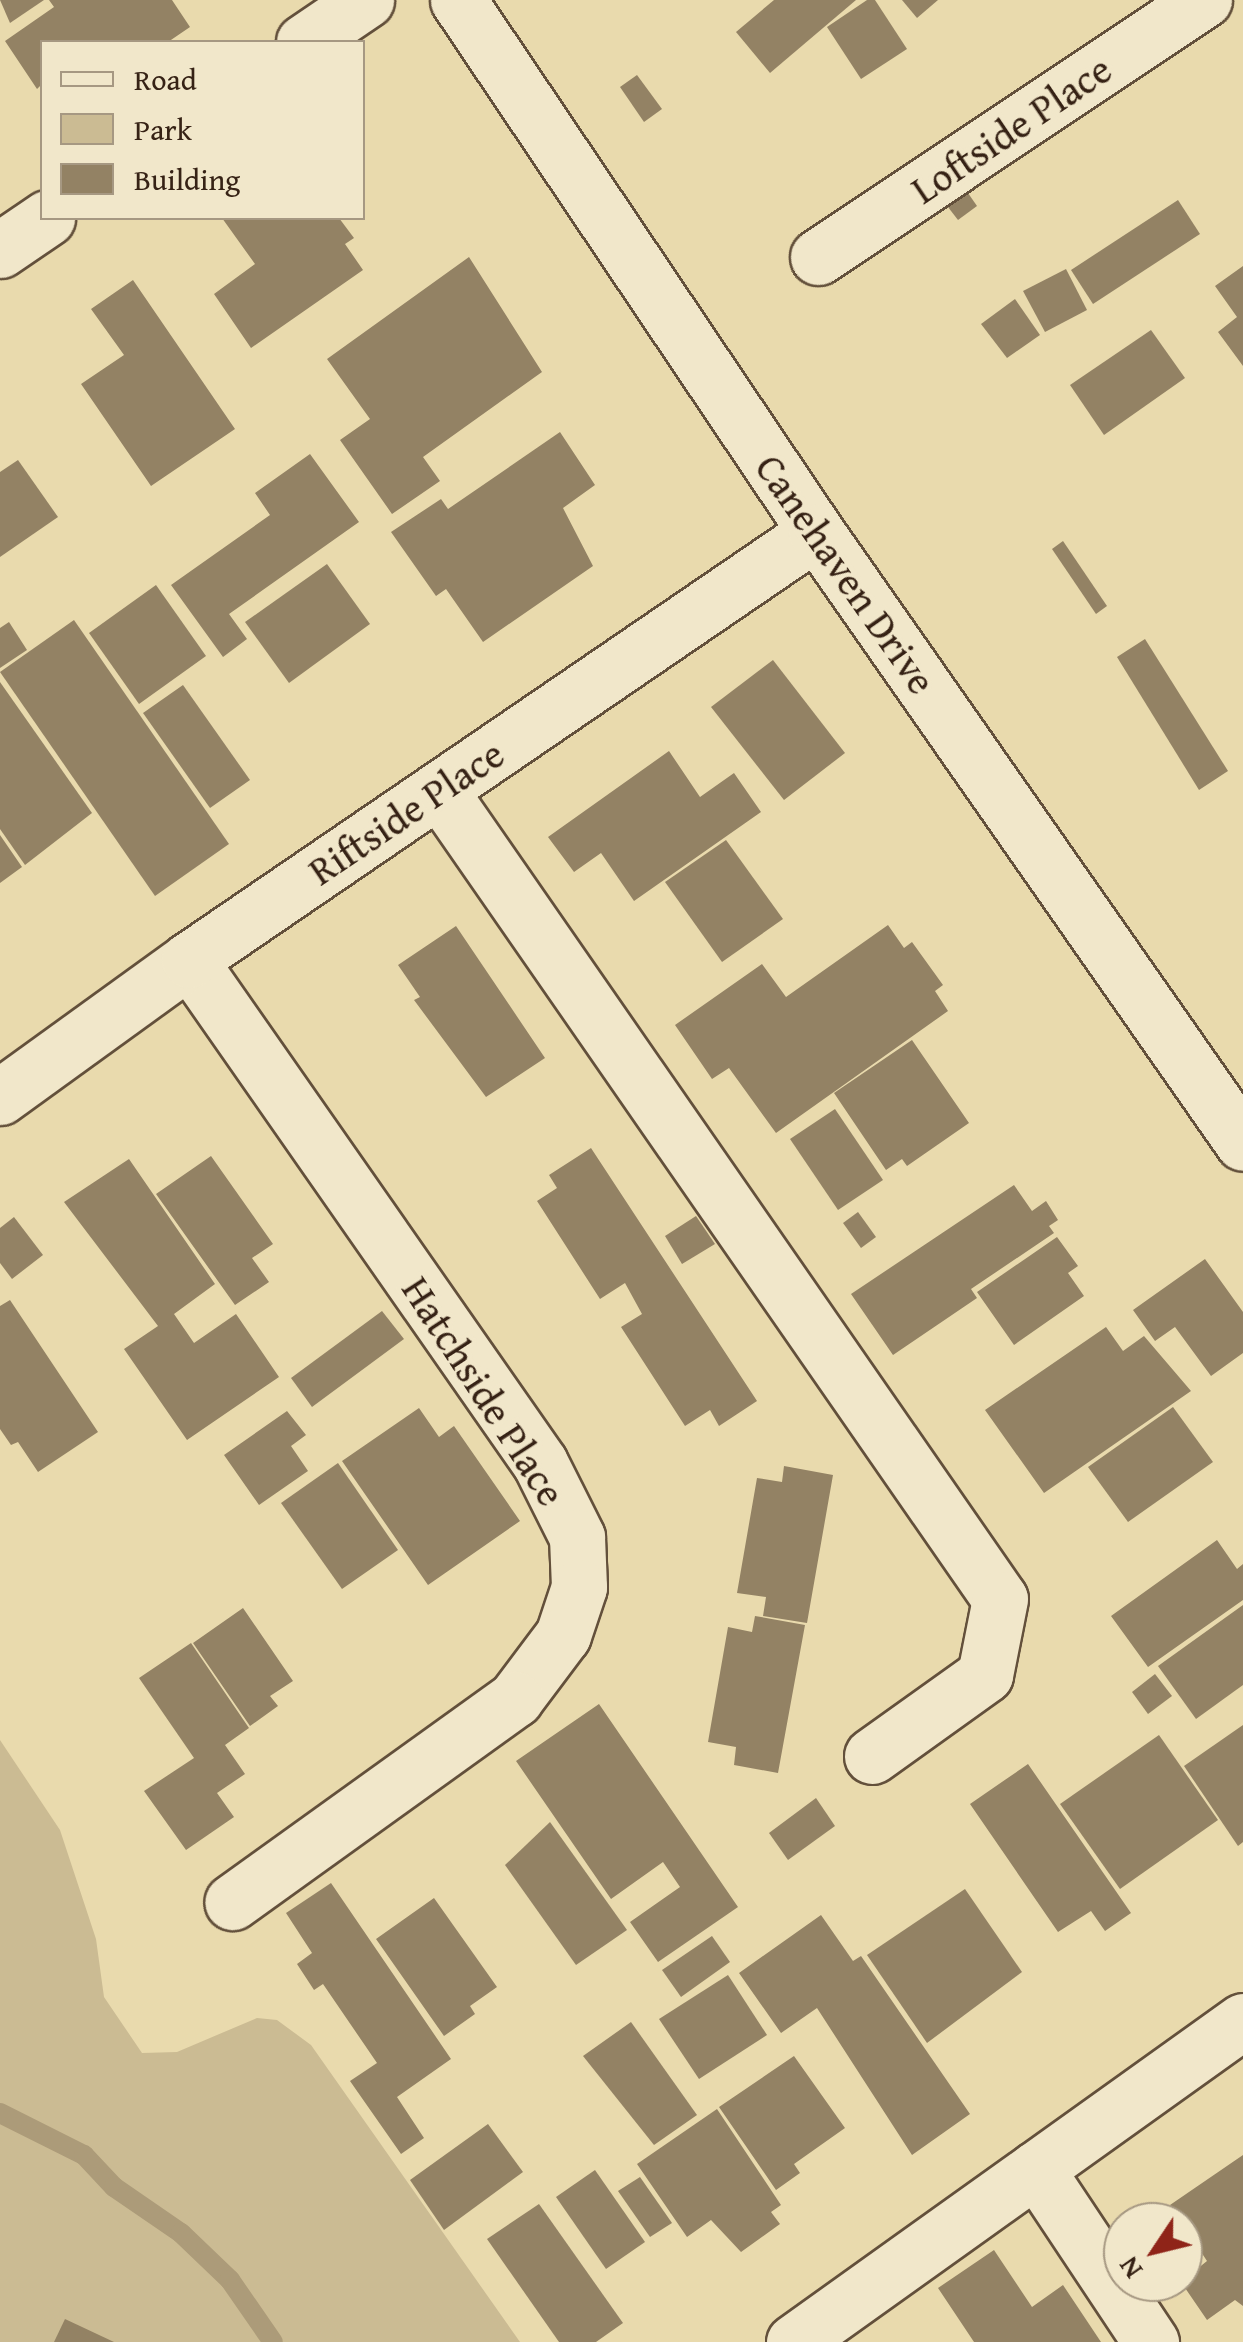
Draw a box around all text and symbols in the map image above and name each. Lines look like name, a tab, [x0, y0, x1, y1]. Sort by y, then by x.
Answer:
legend	[40, 40, 365, 220]
street label: Loftside Place	[902, 45, 1120, 213]
text: Road	[134, 57, 197, 101]
text: Park	[134, 107, 192, 151]
text: Building	[134, 157, 240, 201]
street label: Canehaven Drive	[746, 445, 946, 703]
street label: Riftside Place	[299, 729, 513, 895]
street label: Hatchside Place	[392, 1268, 576, 1514]
north arrow	[1103, 2202, 1203, 2302]
text: N	[1107, 2249, 1152, 2288]

